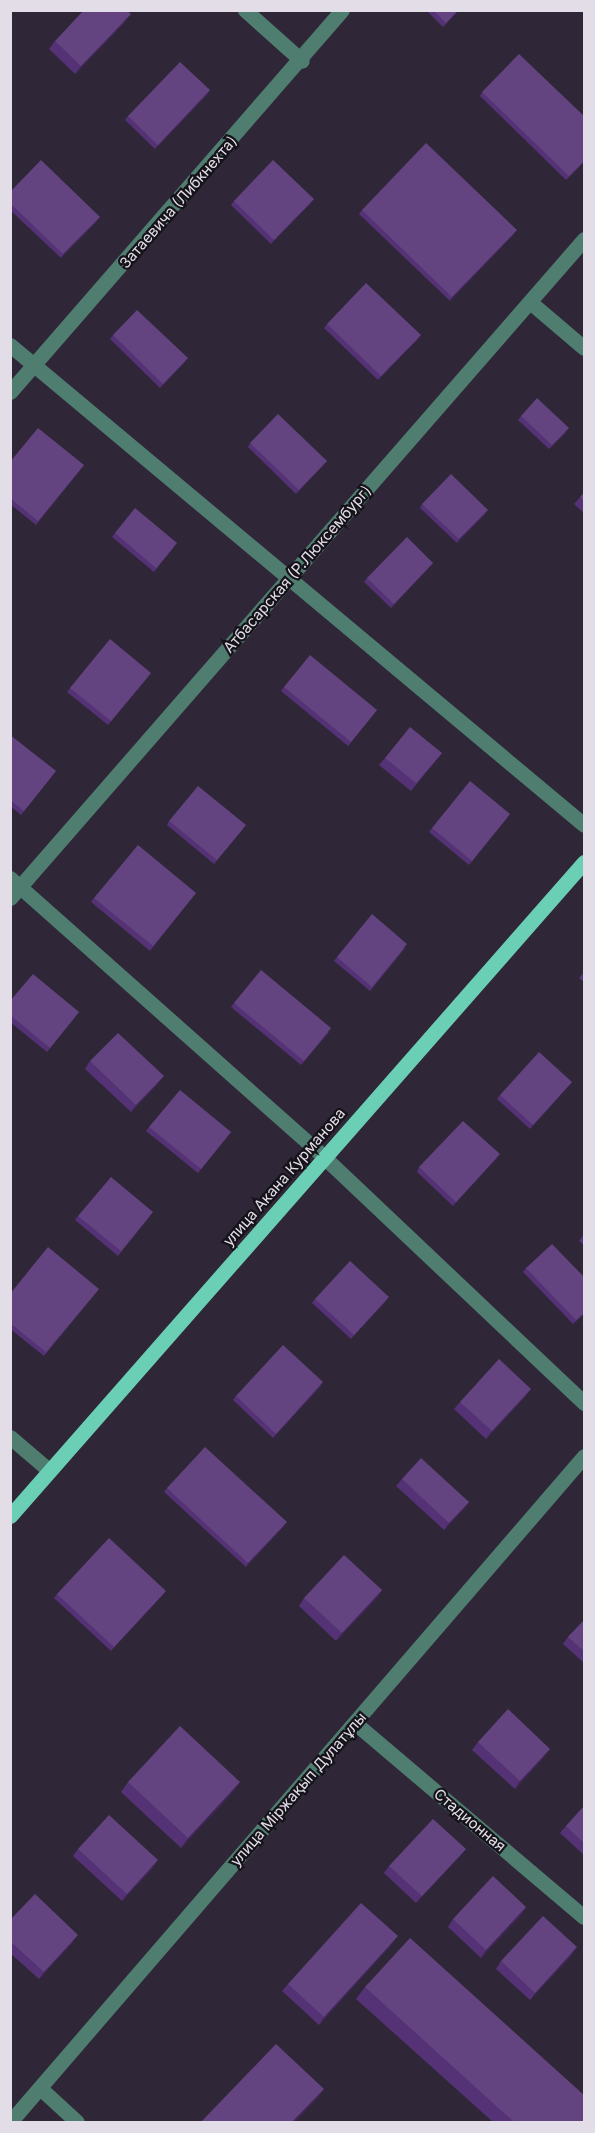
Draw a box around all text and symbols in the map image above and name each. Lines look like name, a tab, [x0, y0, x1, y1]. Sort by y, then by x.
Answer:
street label: Затаевича (Либкнехта)	[116, 132, 240, 272]
street label: Атбасарская (Р.Люксембург)	[219, 482, 375, 656]
street label: улица Акана Курманова	[219, 1104, 349, 1250]
street label: улица Міржақып Дулатұлы	[226, 1708, 370, 1870]
street label: Стадионная	[430, 1785, 510, 1855]

